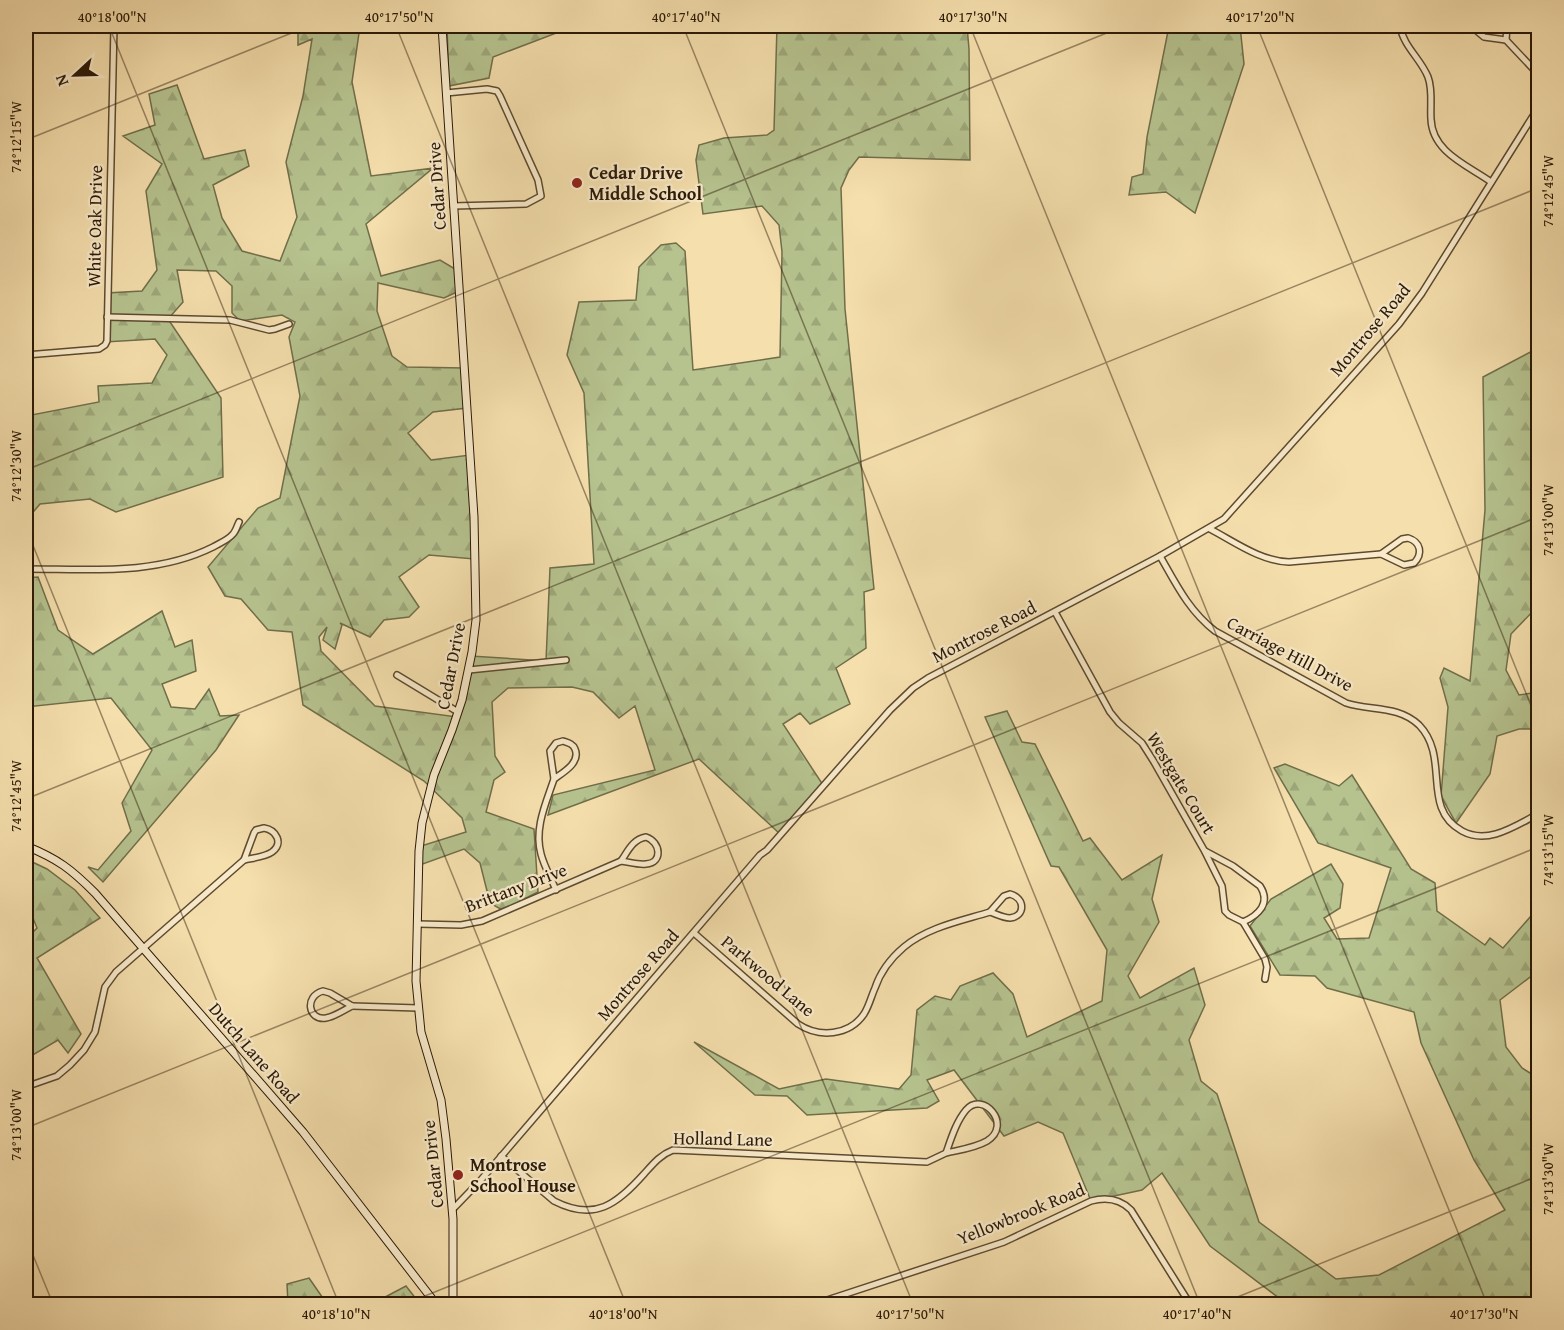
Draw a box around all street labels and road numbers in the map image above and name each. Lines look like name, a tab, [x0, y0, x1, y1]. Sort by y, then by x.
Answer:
street label: Cedar Drive	[420, 141, 453, 231]
street label: White Oak Drive	[80, 165, 109, 287]
street label: Montrose Road	[1323, 277, 1417, 382]
street label: Montrose Road	[927, 593, 1041, 669]
street label: Carriage Hill Drive	[1222, 609, 1358, 698]
street label: Cedar Drive	[429, 620, 472, 712]
street label: Westgate Court	[1140, 726, 1223, 840]
street label: Brittany Drive	[461, 856, 571, 919]
street label: Montrose Road	[590, 923, 685, 1027]
street label: Parkwood Lane	[716, 928, 821, 1023]
street label: Dutch Lane Road	[203, 996, 306, 1109]
street label: Cedar Drive	[414, 1119, 451, 1209]
street label: Holland Lane	[673, 1124, 773, 1153]
street label: Yellowbrook Road	[953, 1175, 1089, 1251]

